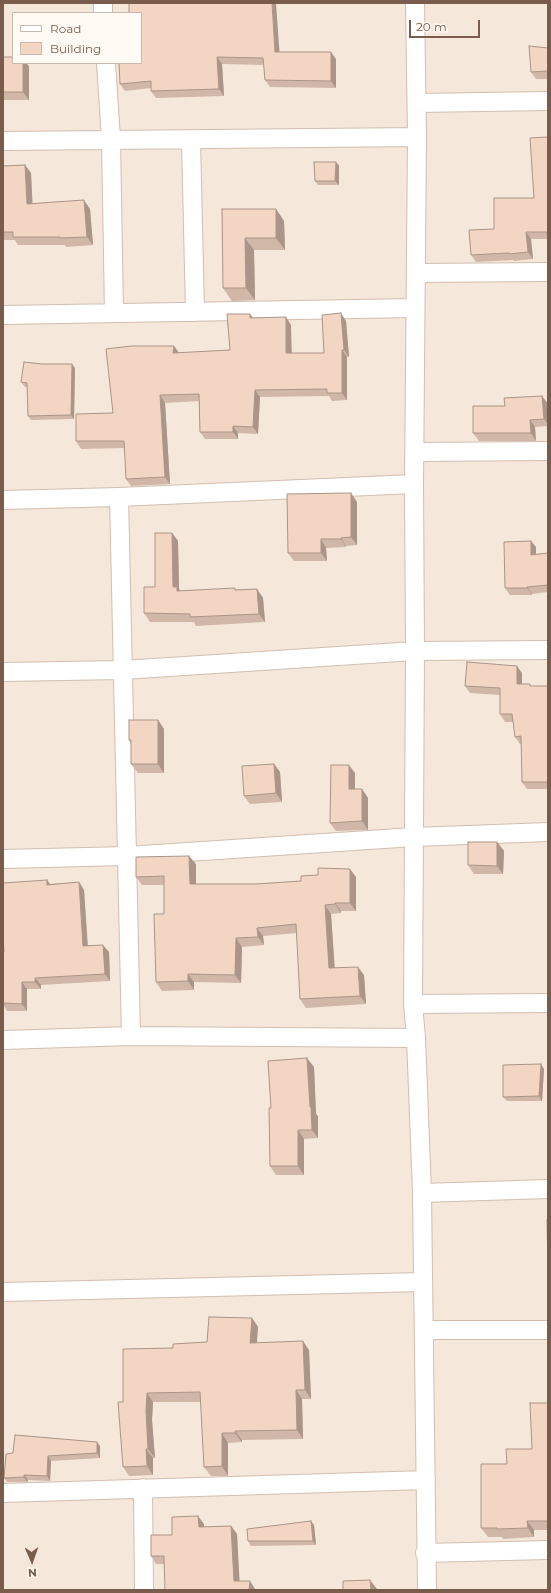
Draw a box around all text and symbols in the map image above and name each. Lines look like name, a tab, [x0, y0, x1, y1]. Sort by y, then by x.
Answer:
legend	[12, 12, 142, 64]
scale bar	[411, 12, 482, 38]
text: 20 m	[416, 19, 447, 34]
text: Road	[50, 21, 81, 36]
text: Building	[50, 41, 101, 56]
north arrow	[12, 1541, 52, 1581]
text: N	[28, 1566, 37, 1580]

